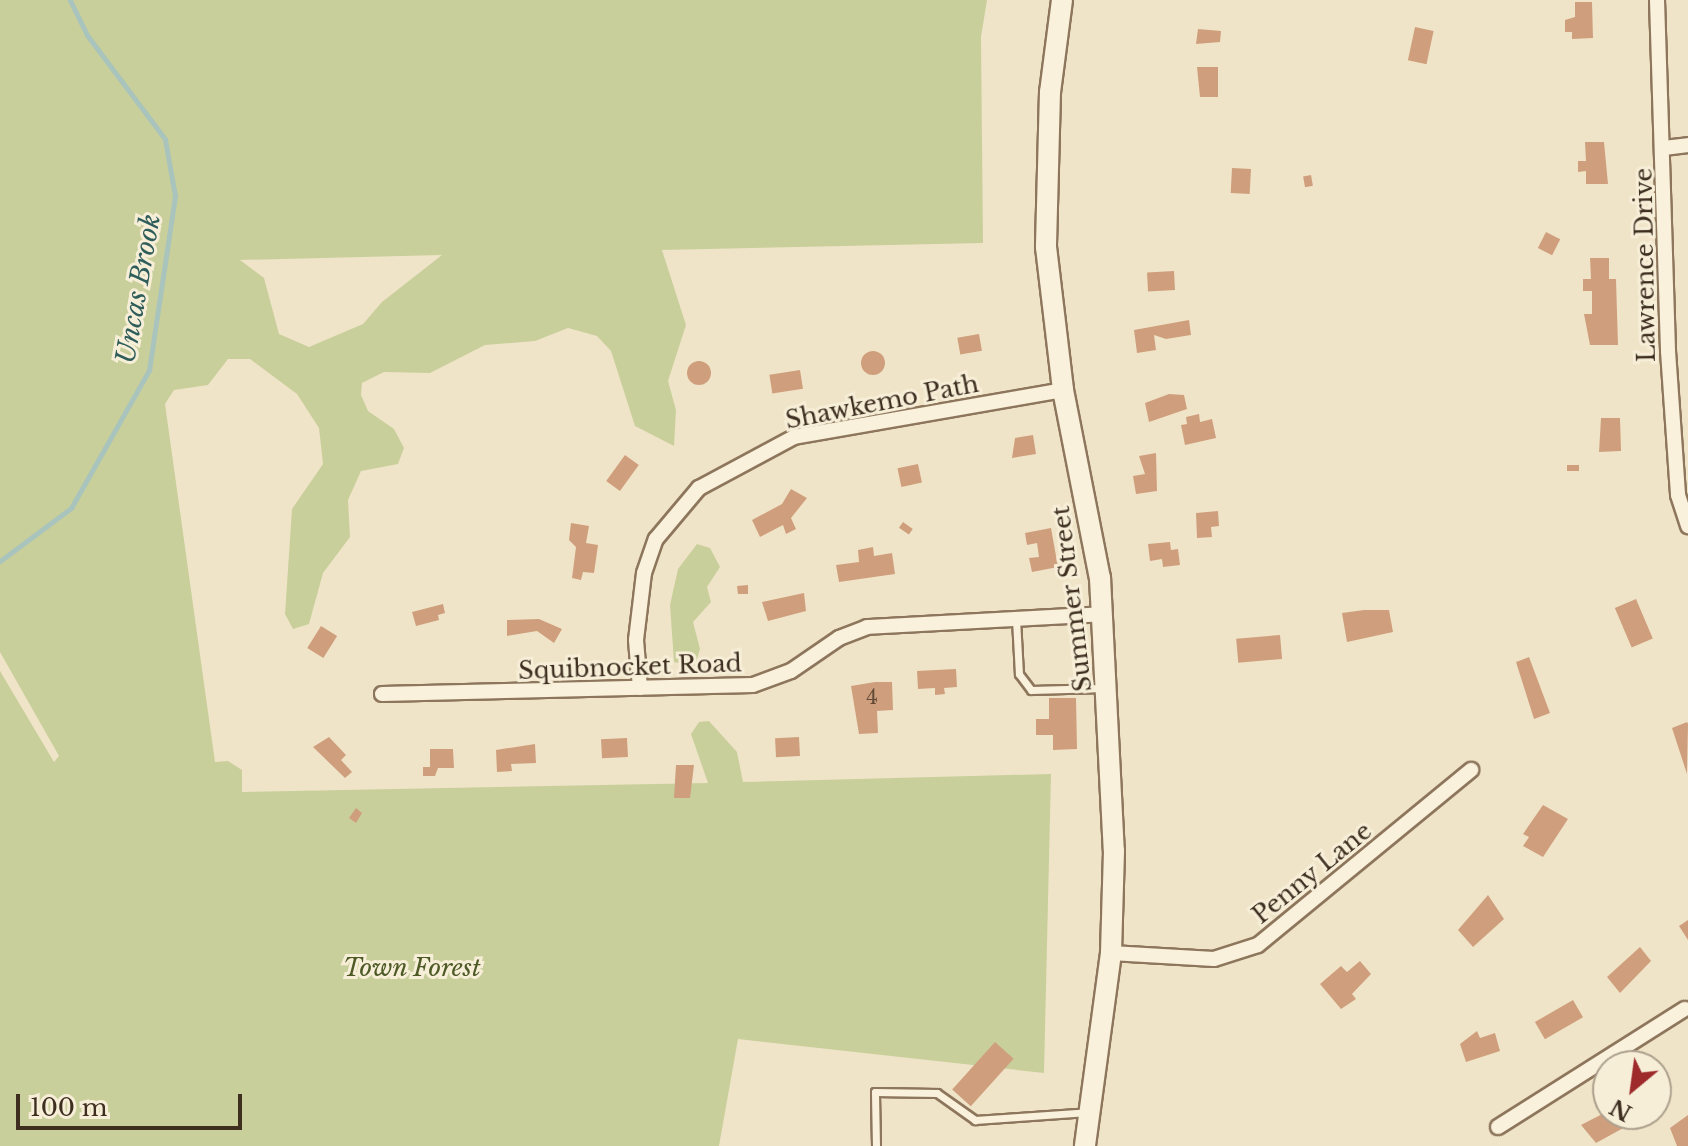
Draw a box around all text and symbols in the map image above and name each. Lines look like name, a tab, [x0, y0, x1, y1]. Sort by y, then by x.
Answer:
street label: Lawrence Drive	[1629, 168, 1661, 362]
water label: Uncas Brook	[111, 212, 167, 366]
street label: Shawkemo Path	[783, 369, 981, 435]
street label: Summer Street	[1046, 504, 1098, 694]
street label: Squibnocket Road	[518, 649, 742, 685]
house number: 4	[866, 685, 878, 709]
street label: Penny Lane	[1246, 816, 1378, 930]
park label: Town Forest	[343, 954, 481, 982]
north arrow	[1592, 1050, 1672, 1130]
scale bar	[20, 1078, 246, 1128]
text: 100 m	[30, 1093, 108, 1122]
text: N	[1606, 1093, 1637, 1127]

